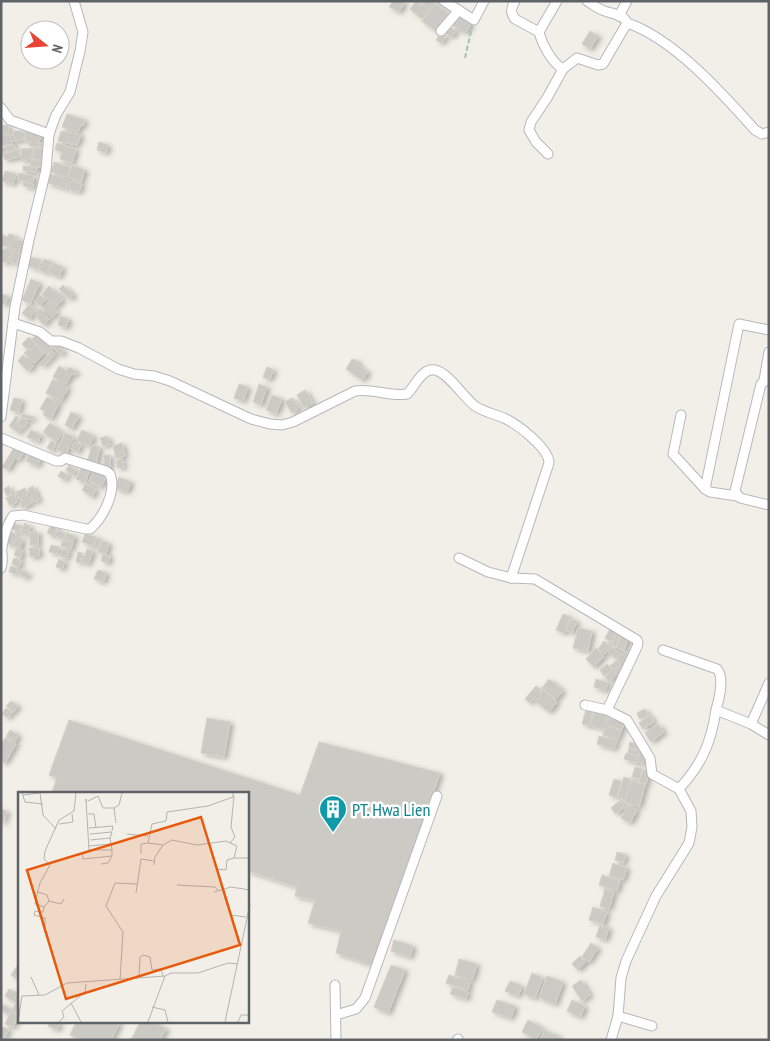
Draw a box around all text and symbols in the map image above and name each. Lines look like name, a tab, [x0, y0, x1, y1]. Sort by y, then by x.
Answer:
north arrow	[20, 20, 70, 70]
text: N	[48, 43, 67, 55]
inset map	[18, 792, 249, 1024]
building icon: PT. Hwa Lien	[318, 794, 348, 833]
place label: PT. Hwa Lien	[352, 798, 430, 821]

